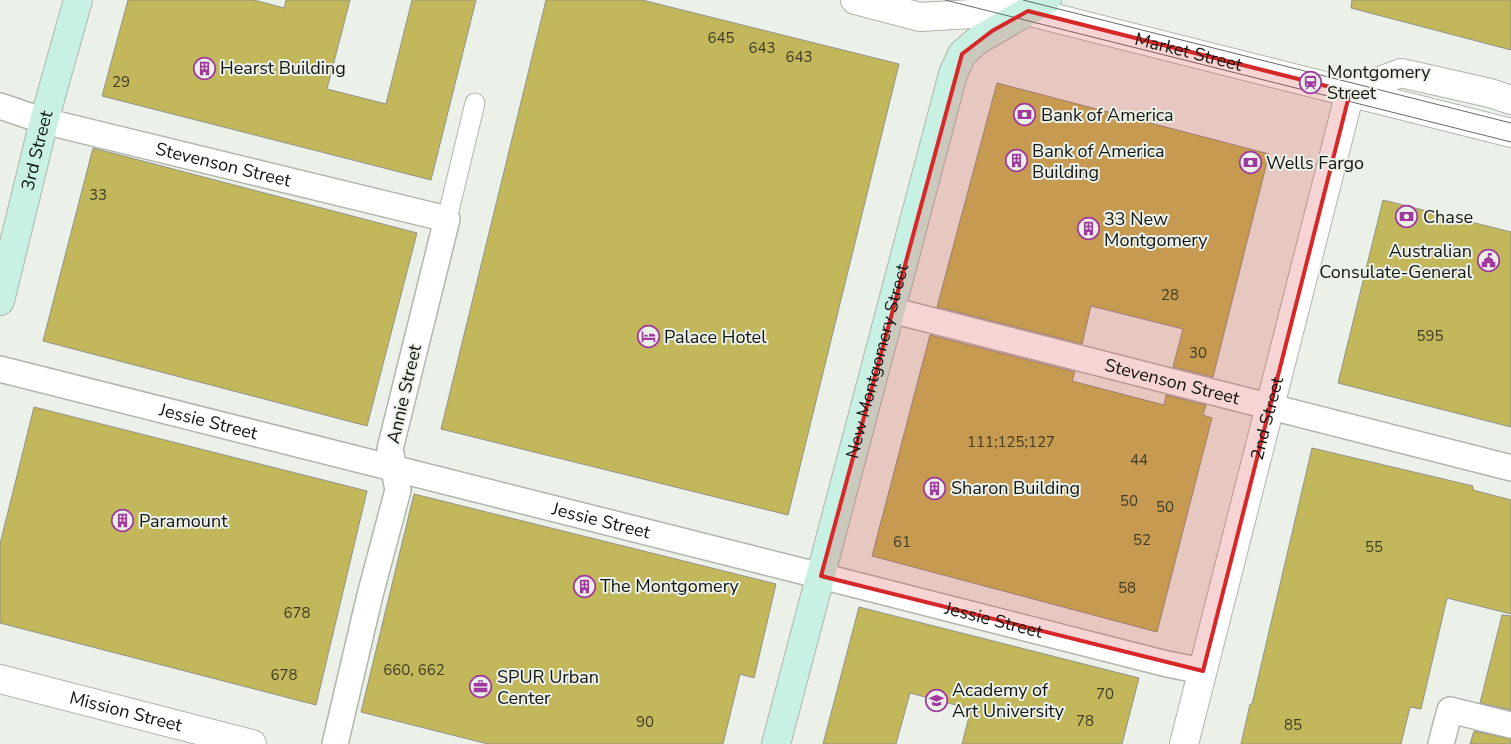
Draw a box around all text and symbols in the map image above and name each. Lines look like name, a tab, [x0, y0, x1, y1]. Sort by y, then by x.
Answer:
street label: Market Street	[1132, 27, 1245, 77]
house number: 645	[707, 28, 735, 48]
house number: 643	[748, 38, 776, 58]
house number: 643	[785, 47, 813, 67]
building icon: Hearst Building	[192, 56, 216, 80]
place label: Hearst Building	[220, 56, 346, 80]
place label: Montgomery Street	[1327, 60, 1431, 105]
station icon: Montgomery Street	[1299, 70, 1323, 94]
house number: 29	[112, 72, 130, 92]
bank icon: Bank of America	[1013, 103, 1037, 127]
place label: Bank of America	[1041, 103, 1174, 127]
street label: 3rd Street	[15, 107, 59, 193]
street label: Stevenson Street	[153, 137, 294, 193]
place label: Bank of America Building	[1032, 139, 1165, 184]
building icon: Bank of America Building	[1004, 149, 1028, 173]
bank icon: Wells Fargo	[1238, 151, 1262, 175]
place label: Wells Fargo	[1266, 151, 1364, 175]
house number: 33	[89, 185, 107, 205]
bank icon: Chase	[1395, 205, 1419, 229]
place label: Chase	[1423, 205, 1473, 229]
place label: 33 New Montgomery	[1104, 207, 1208, 252]
building icon: 33 New Montgomery	[1076, 217, 1100, 241]
place label: Australian Consulate-General	[1319, 239, 1473, 284]
public building icon: Australian Consulate-General	[1476, 249, 1500, 273]
street label: New Montgomery Street	[840, 261, 914, 461]
house number: 28	[1161, 285, 1179, 305]
hotel icon: Palace Hotel	[636, 325, 660, 349]
place label: Palace Hotel	[664, 325, 767, 349]
house number: 595	[1416, 326, 1444, 346]
street label: Annie Street	[381, 341, 427, 446]
house number: 30	[1189, 343, 1207, 363]
street label: Stevenson Street	[1102, 353, 1243, 411]
street label: 2nd Street	[1245, 373, 1289, 463]
street label: Jessie Street	[156, 397, 261, 446]
house number: 111;125;127	[967, 432, 1055, 452]
house number: 44	[1130, 450, 1148, 470]
building icon: Sharon Building	[923, 476, 947, 500]
place label: Sharon Building	[951, 476, 1080, 500]
house number: 50	[1120, 491, 1138, 511]
street label: Jessie Street	[549, 496, 653, 545]
house number: 50	[1156, 497, 1174, 517]
building icon: Paramount	[111, 509, 135, 533]
place label: Paramount	[139, 509, 228, 533]
house number: 52	[1133, 530, 1151, 550]
house number: 61	[893, 532, 911, 552]
house number: 55	[1365, 537, 1383, 557]
building icon: The Montgomery	[572, 574, 596, 598]
place label: The Montgomery	[600, 574, 740, 598]
house number: 58	[1118, 578, 1136, 598]
street label: Jessie Street	[941, 596, 1046, 644]
house number: 678	[283, 603, 311, 623]
house number: 660, 662	[383, 660, 445, 680]
house number: 678	[270, 665, 298, 685]
place label: SPUR Urban Center	[497, 665, 599, 710]
office icon: SPUR Urban Center	[469, 675, 493, 699]
place label: Academy of Art University	[952, 678, 1065, 723]
house number: 70	[1096, 684, 1114, 704]
street label: Mission Street	[67, 685, 185, 738]
school or university icon: Academy of Art University	[924, 688, 948, 712]
house number: 78	[1076, 711, 1094, 731]
house number: 90	[636, 712, 654, 732]
house number: 85	[1284, 715, 1302, 735]

